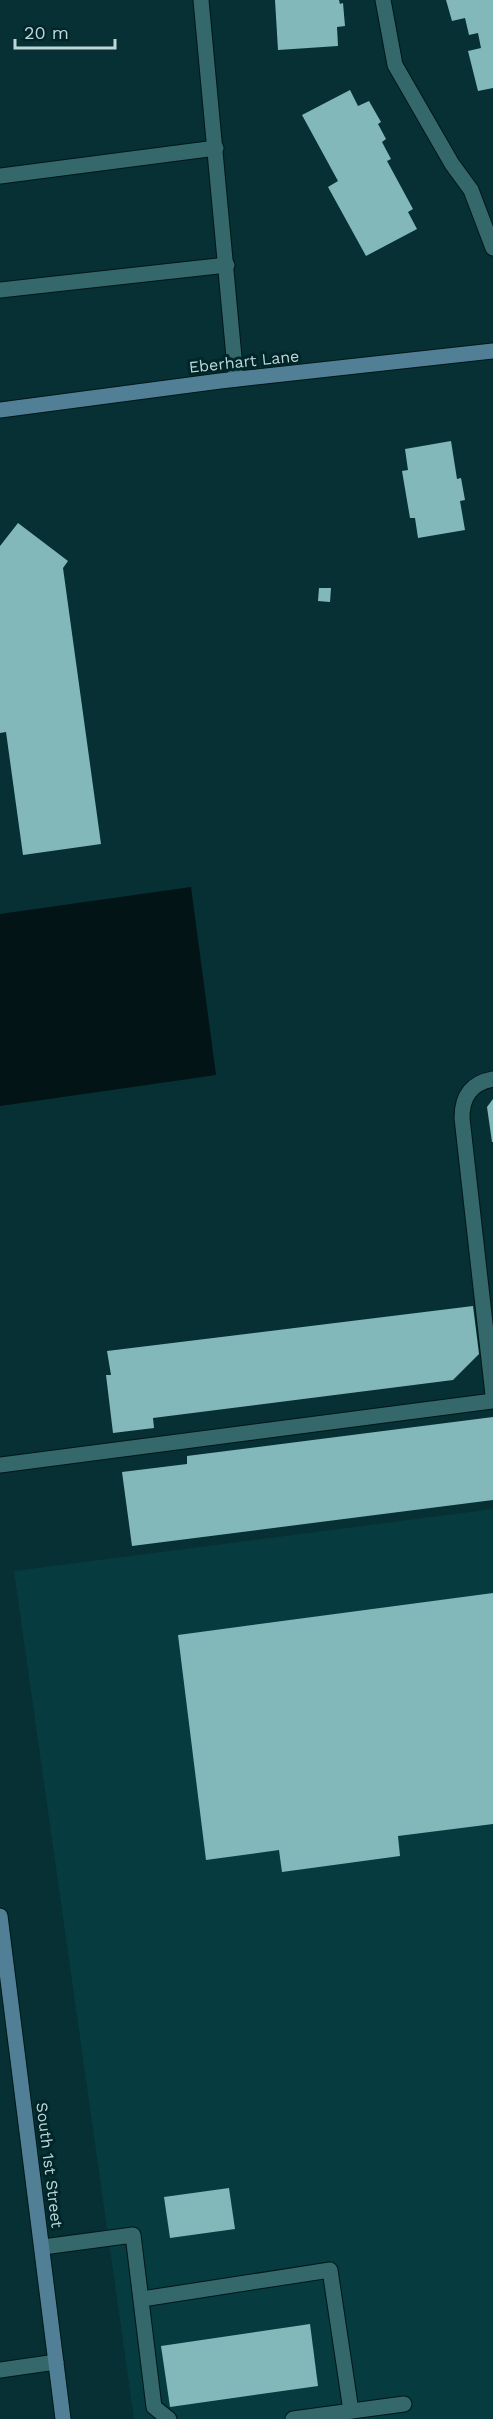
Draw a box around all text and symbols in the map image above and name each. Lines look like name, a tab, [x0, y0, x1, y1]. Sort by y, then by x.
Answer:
scale bar	[15, 12, 116, 50]
text: 20 m	[24, 22, 69, 43]
street label: Eberhart Lane	[188, 346, 300, 377]
street label: South 1st Street	[32, 2101, 67, 2229]

